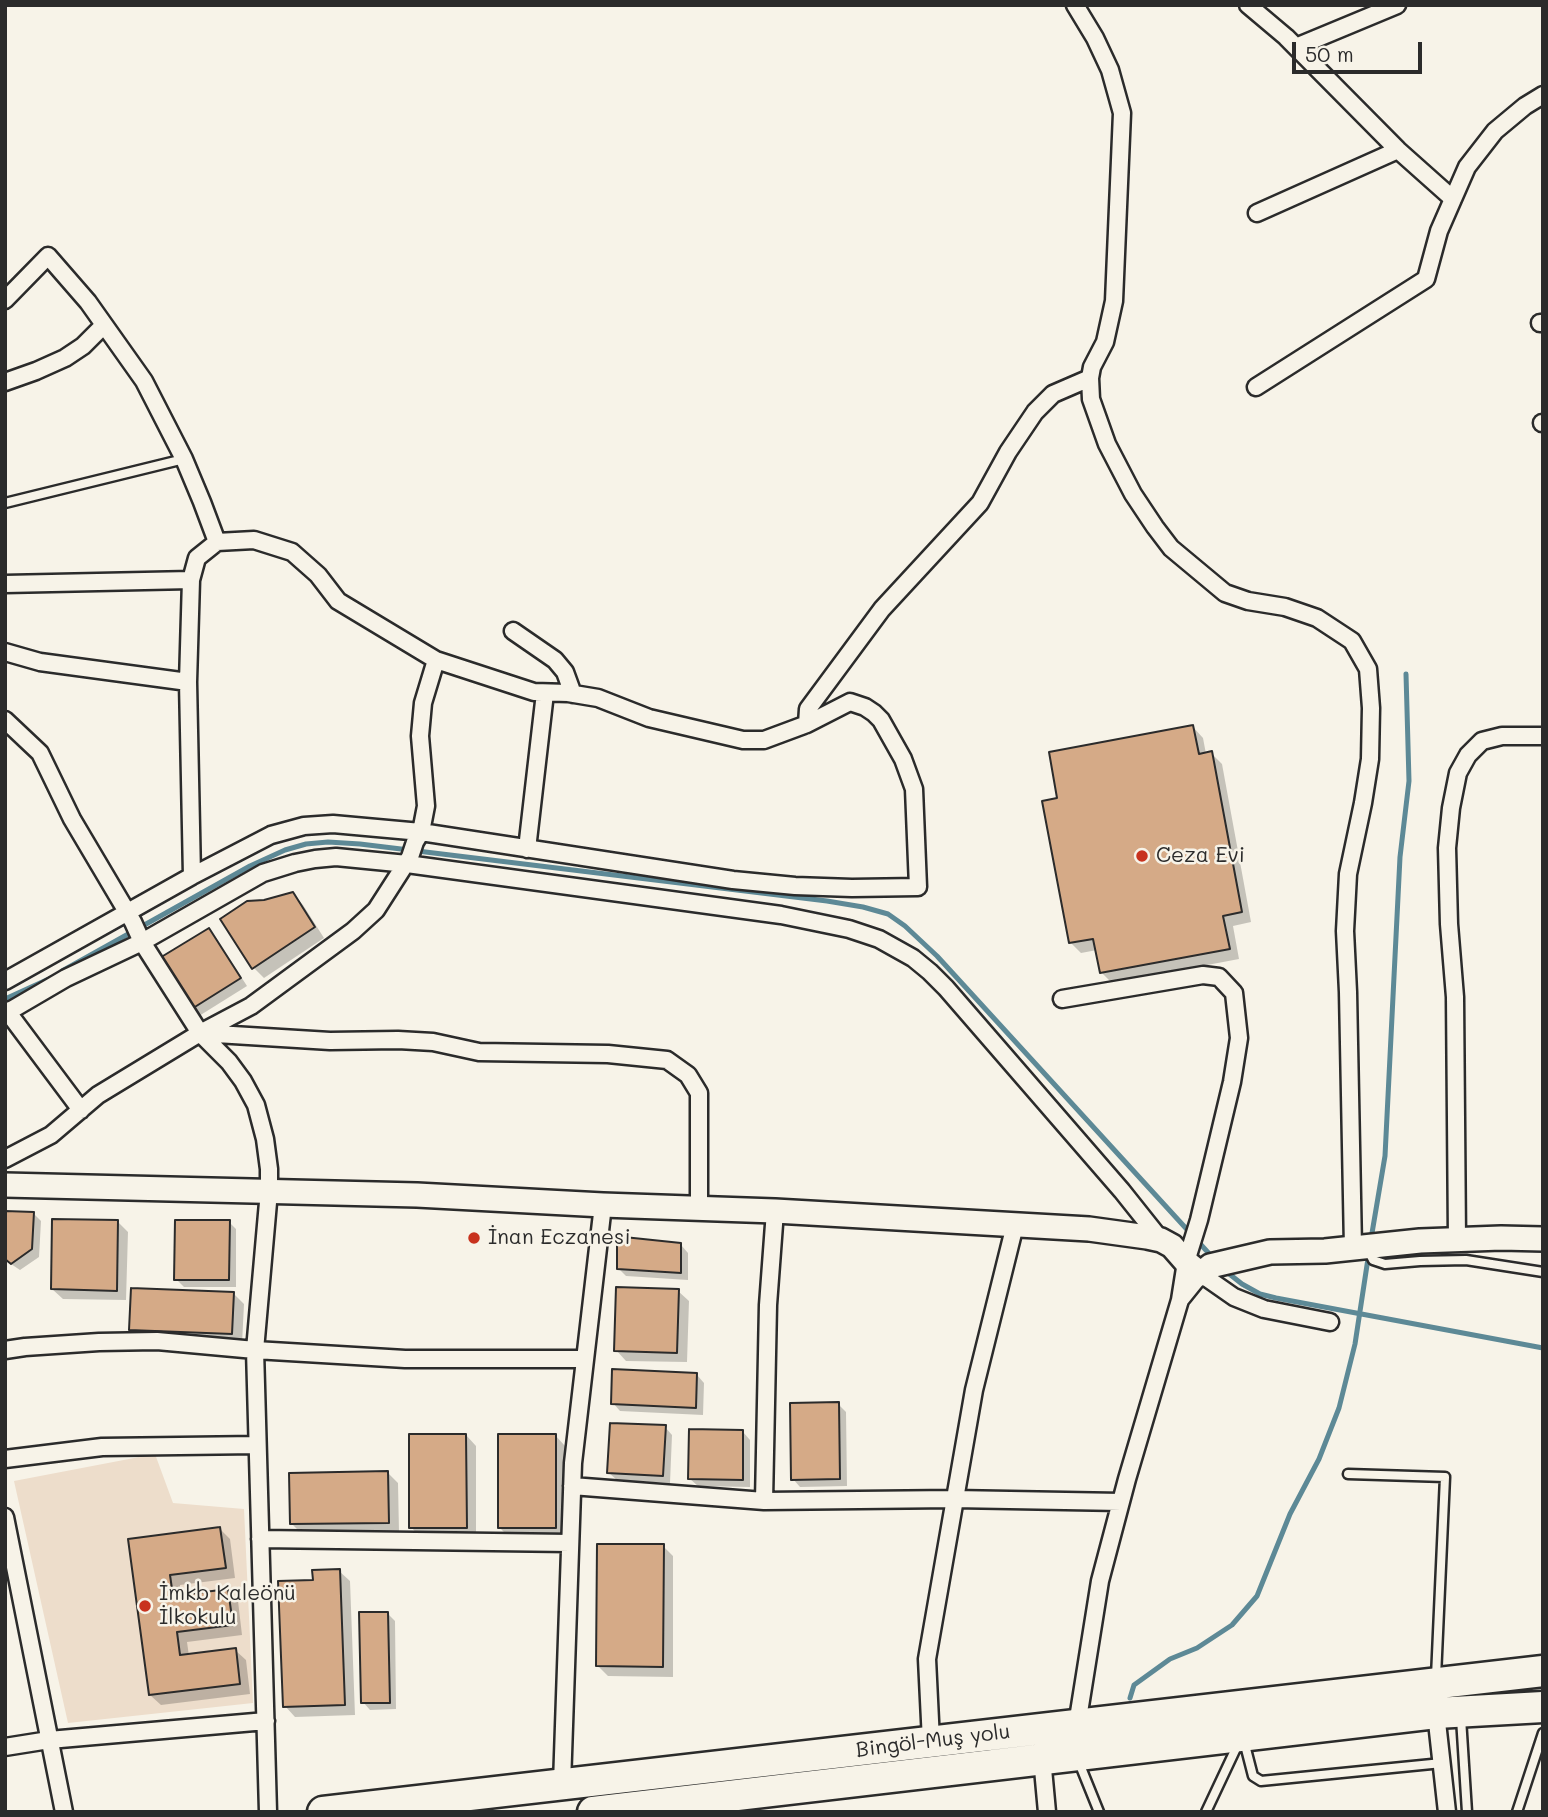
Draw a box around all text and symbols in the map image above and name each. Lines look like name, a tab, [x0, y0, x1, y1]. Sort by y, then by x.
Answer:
scale bar	[1296, 28, 1426, 72]
text: 50 m	[1305, 40, 1354, 67]
place label: Ceza Evi	[1156, 843, 1245, 869]
marker: Ceza Evi	[1134, 848, 1150, 864]
place label: İnan Eczanesi	[488, 1225, 631, 1251]
marker: İnan Eczanesi	[466, 1230, 482, 1246]
place label: İmkb Kaleönü İlkokulu	[159, 1581, 296, 1631]
marker: İmkb Kaleönü İlkokulu	[137, 1598, 153, 1614]
street label: Bingöl-Muş yolu	[854, 1719, 1012, 1763]

